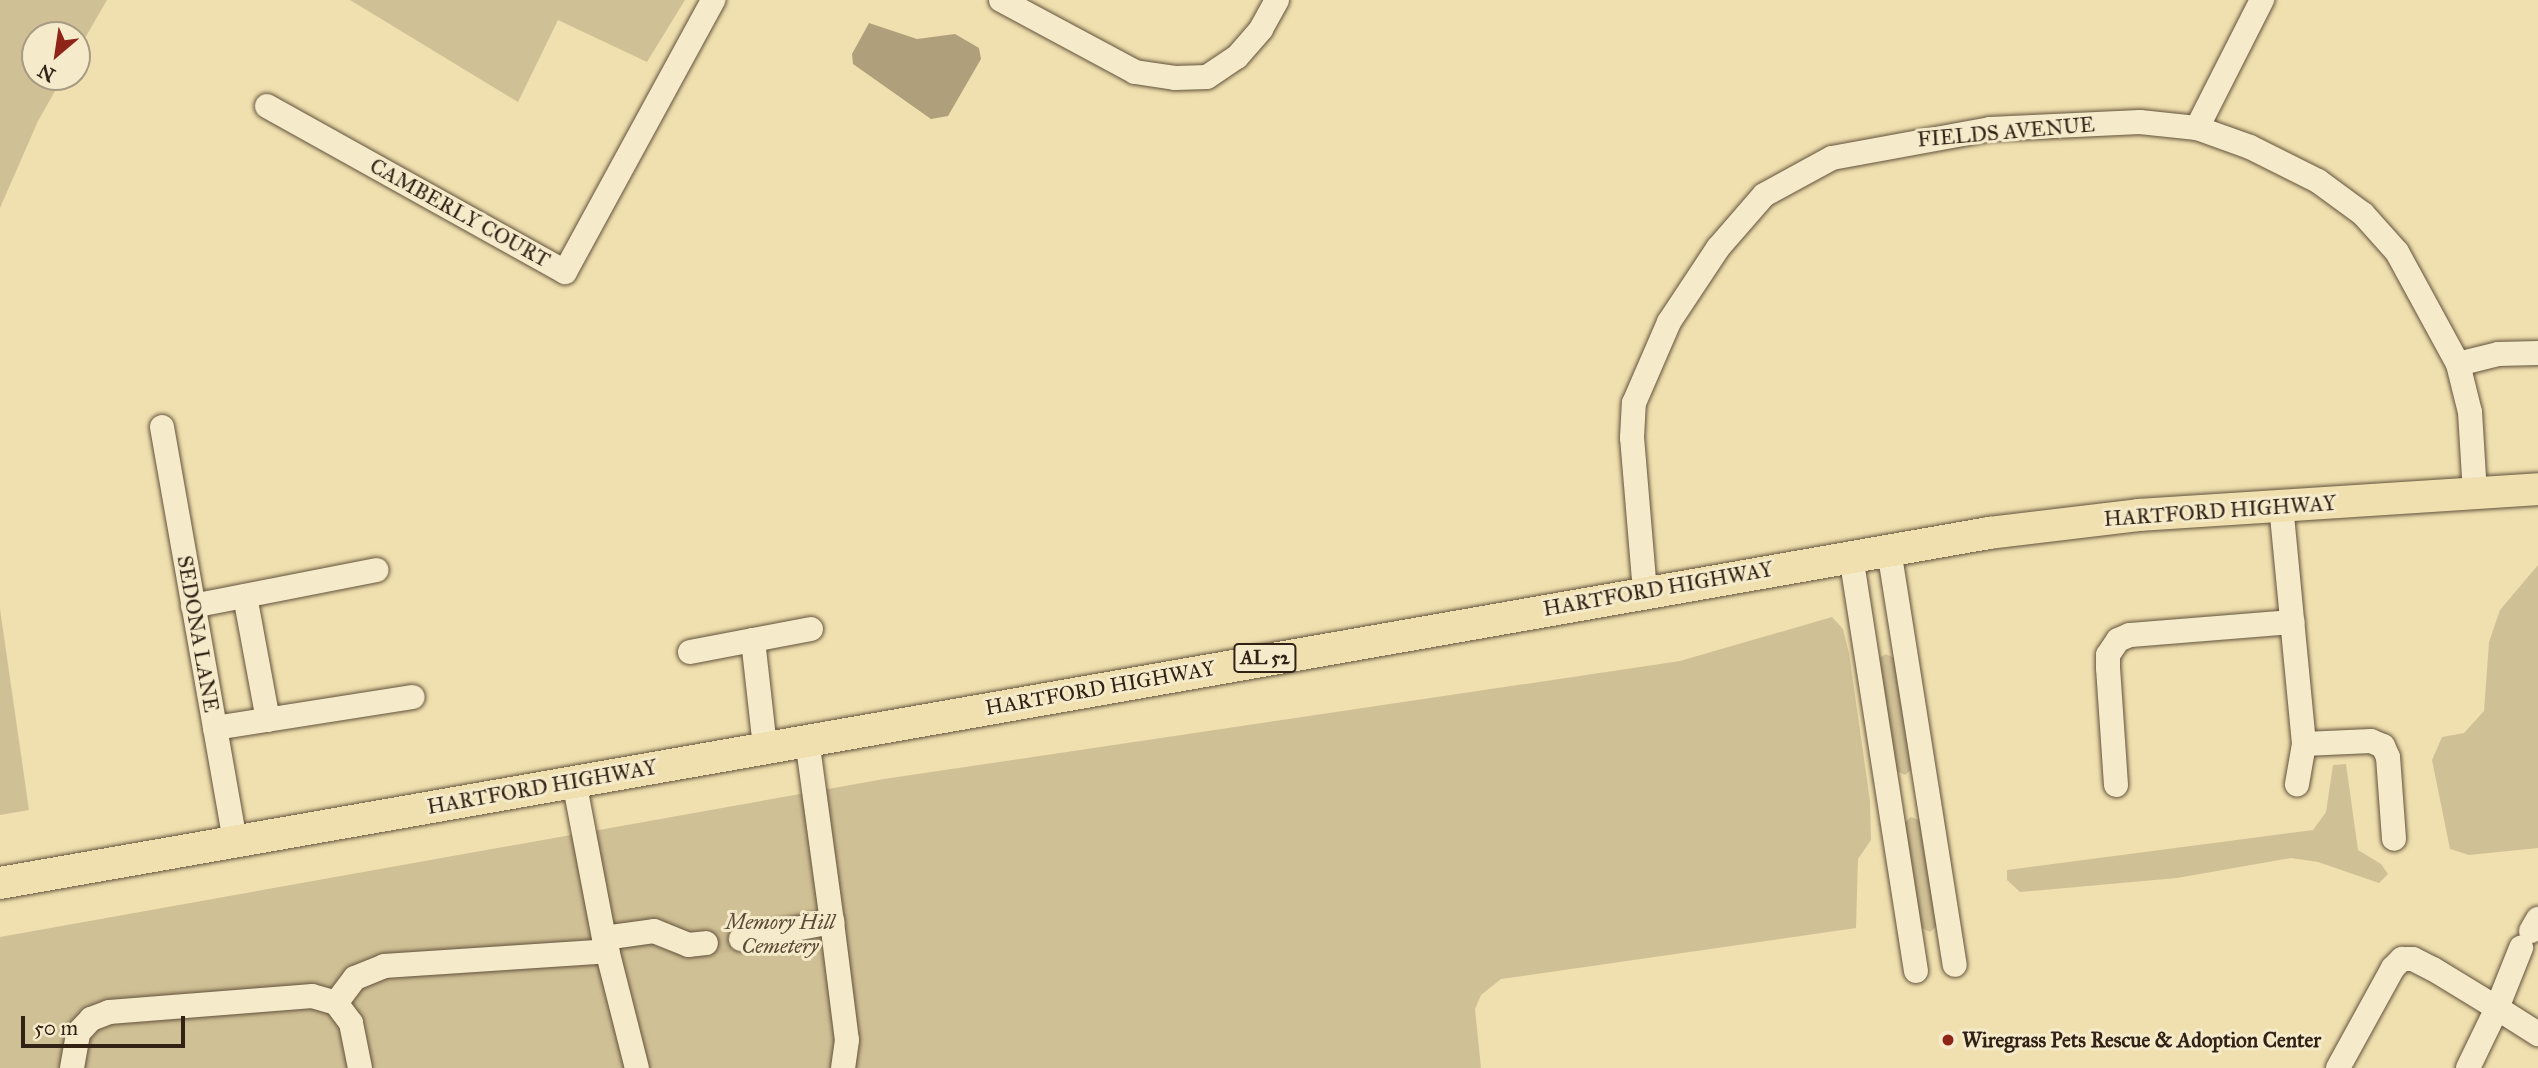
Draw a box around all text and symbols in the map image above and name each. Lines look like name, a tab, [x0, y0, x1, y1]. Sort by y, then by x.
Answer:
north arrow	[21, 21, 91, 91]
text: N	[34, 59, 59, 87]
street label: FIELDS AVENUE	[1916, 112, 2096, 152]
street label: CAMBERLY COURT	[366, 153, 554, 273]
street label: HARTFORD HIGHWAY	[2103, 490, 2337, 532]
street label: SEDONA LANE	[172, 554, 224, 714]
street label: HARTFORD HIGHWAY	[1541, 556, 1775, 622]
road number: AL 52	[1232, 642, 1298, 674]
street label: HARTFORD HIGHWAY	[983, 655, 1217, 721]
street label: HARTFORD HIGHWAY	[425, 754, 659, 820]
park label: Memory Hill Cemetery	[725, 909, 835, 959]
scale bar	[24, 1002, 189, 1046]
text: 50 m	[34, 1015, 78, 1041]
place label: Wiregrass Pets Rescue & Adoption Center	[1962, 1027, 2321, 1053]
marker: Wiregrass Pets Rescue & Adoption Center	[1940, 1032, 1956, 1048]

